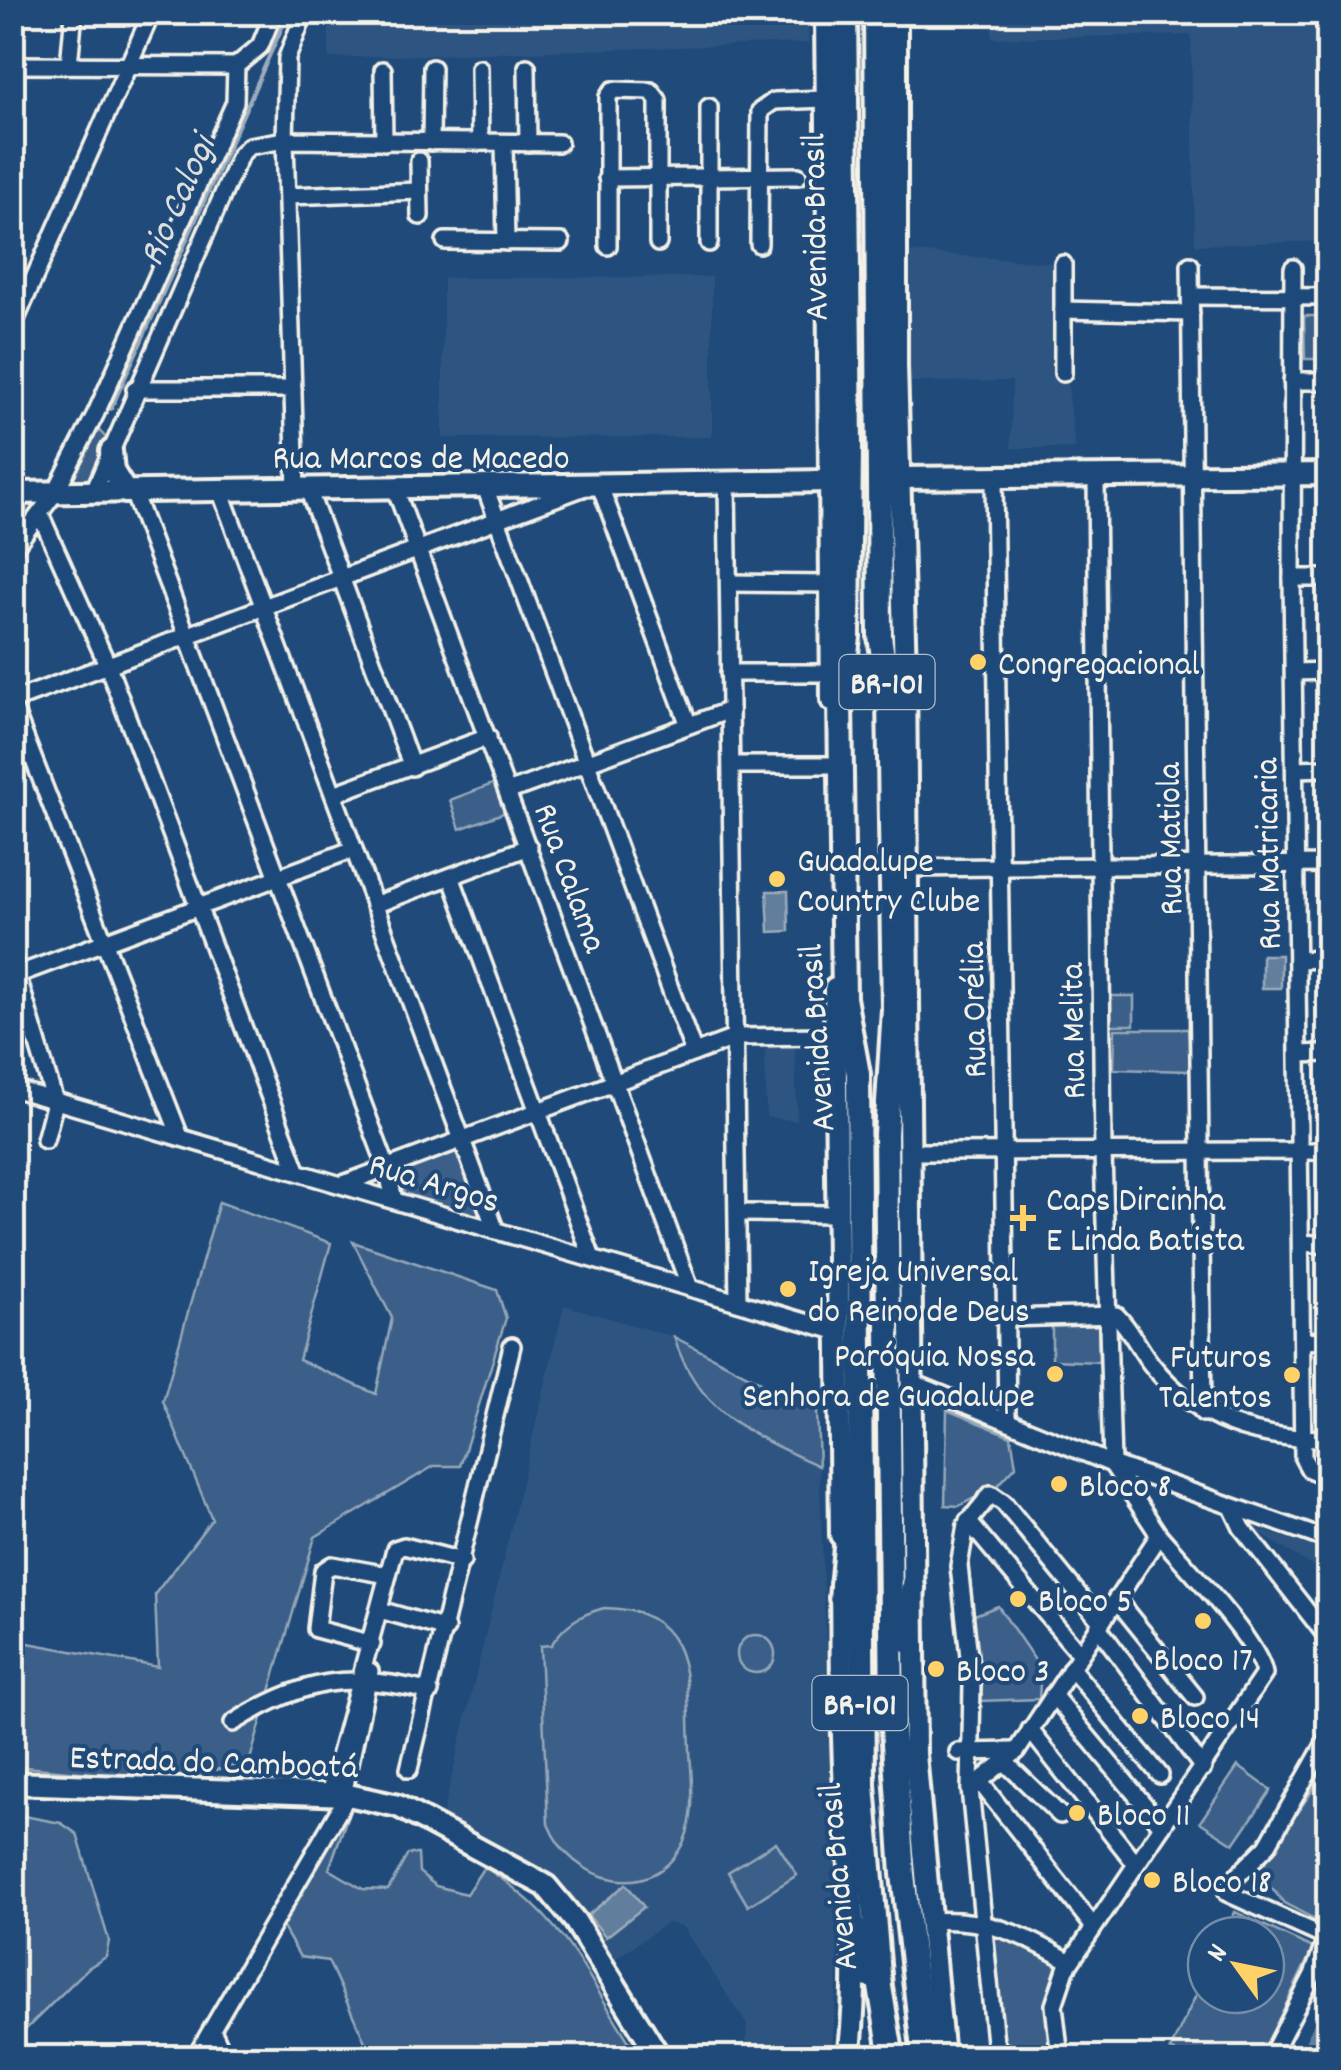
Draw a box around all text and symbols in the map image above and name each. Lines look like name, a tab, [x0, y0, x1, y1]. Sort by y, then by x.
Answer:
water label: Rio Calogi	[127, 123, 236, 276]
street label: Avenida Brasil	[791, 132, 845, 321]
street label: Rua Marcos de Macedo	[272, 436, 570, 486]
place label: Congregacional	[998, 642, 1199, 692]
marker: Congregacional	[967, 651, 989, 673]
road number: BR-101	[840, 655, 934, 709]
street label: Rua Matricaria	[1244, 757, 1298, 950]
street label: Rua Matiola	[1147, 761, 1199, 916]
street label: Rua Calama	[517, 797, 618, 961]
place label: Guadalupe Country Clube	[797, 839, 980, 929]
marker: Guadalupe Country Clube	[766, 868, 788, 890]
street label: Rua Orélia	[951, 941, 1003, 1078]
street label: Avenida Brasil	[788, 942, 851, 1133]
street label: Rua Melita	[1050, 962, 1102, 1100]
street label: Rua Argos	[362, 1142, 505, 1229]
place label: Caps Dircinha E Linda Batista	[1046, 1178, 1245, 1268]
marker: Caps Dircinha E Linda Batista	[1010, 1205, 1036, 1231]
place label: Igreja Universal do Reino de Deus	[808, 1249, 1030, 1339]
marker: Igreja Universal do Reino de Deus	[777, 1278, 799, 1300]
place label: Paróquia Nossa Senhora de Guadalupe	[742, 1334, 1036, 1424]
place label: Futuros Talentos	[1158, 1335, 1272, 1425]
marker: Paróquia Nossa Senhora de Guadalupe	[1044, 1363, 1066, 1385]
marker: Futuros Talentos	[1281, 1364, 1303, 1386]
place label: Bloco 8	[1079, 1464, 1171, 1514]
marker: Bloco 8	[1048, 1473, 1070, 1495]
place label: Bloco 5	[1038, 1579, 1132, 1629]
marker: Bloco 5	[1007, 1588, 1029, 1610]
marker: Bloco 17	[1192, 1610, 1214, 1632]
place label: Bloco 17	[1153, 1638, 1253, 1688]
place label: Bloco 3	[956, 1649, 1050, 1699]
marker: Bloco 3	[925, 1658, 947, 1680]
road number: BR-101	[812, 1676, 908, 1730]
place label: Bloco 14	[1160, 1696, 1260, 1746]
marker: Bloco 14	[1129, 1705, 1151, 1727]
street label: Estrada do Camboatá	[69, 1735, 360, 1795]
street label: Avenida Brasil	[808, 1781, 874, 1972]
place label: Bloco 11	[1097, 1793, 1191, 1843]
marker: Bloco 11	[1066, 1802, 1088, 1824]
place label: Bloco 18	[1172, 1860, 1272, 1910]
marker: Bloco 18	[1141, 1869, 1163, 1891]
north arrow	[1186, 1915, 1286, 2015]
text: N	[1199, 1937, 1240, 1971]

